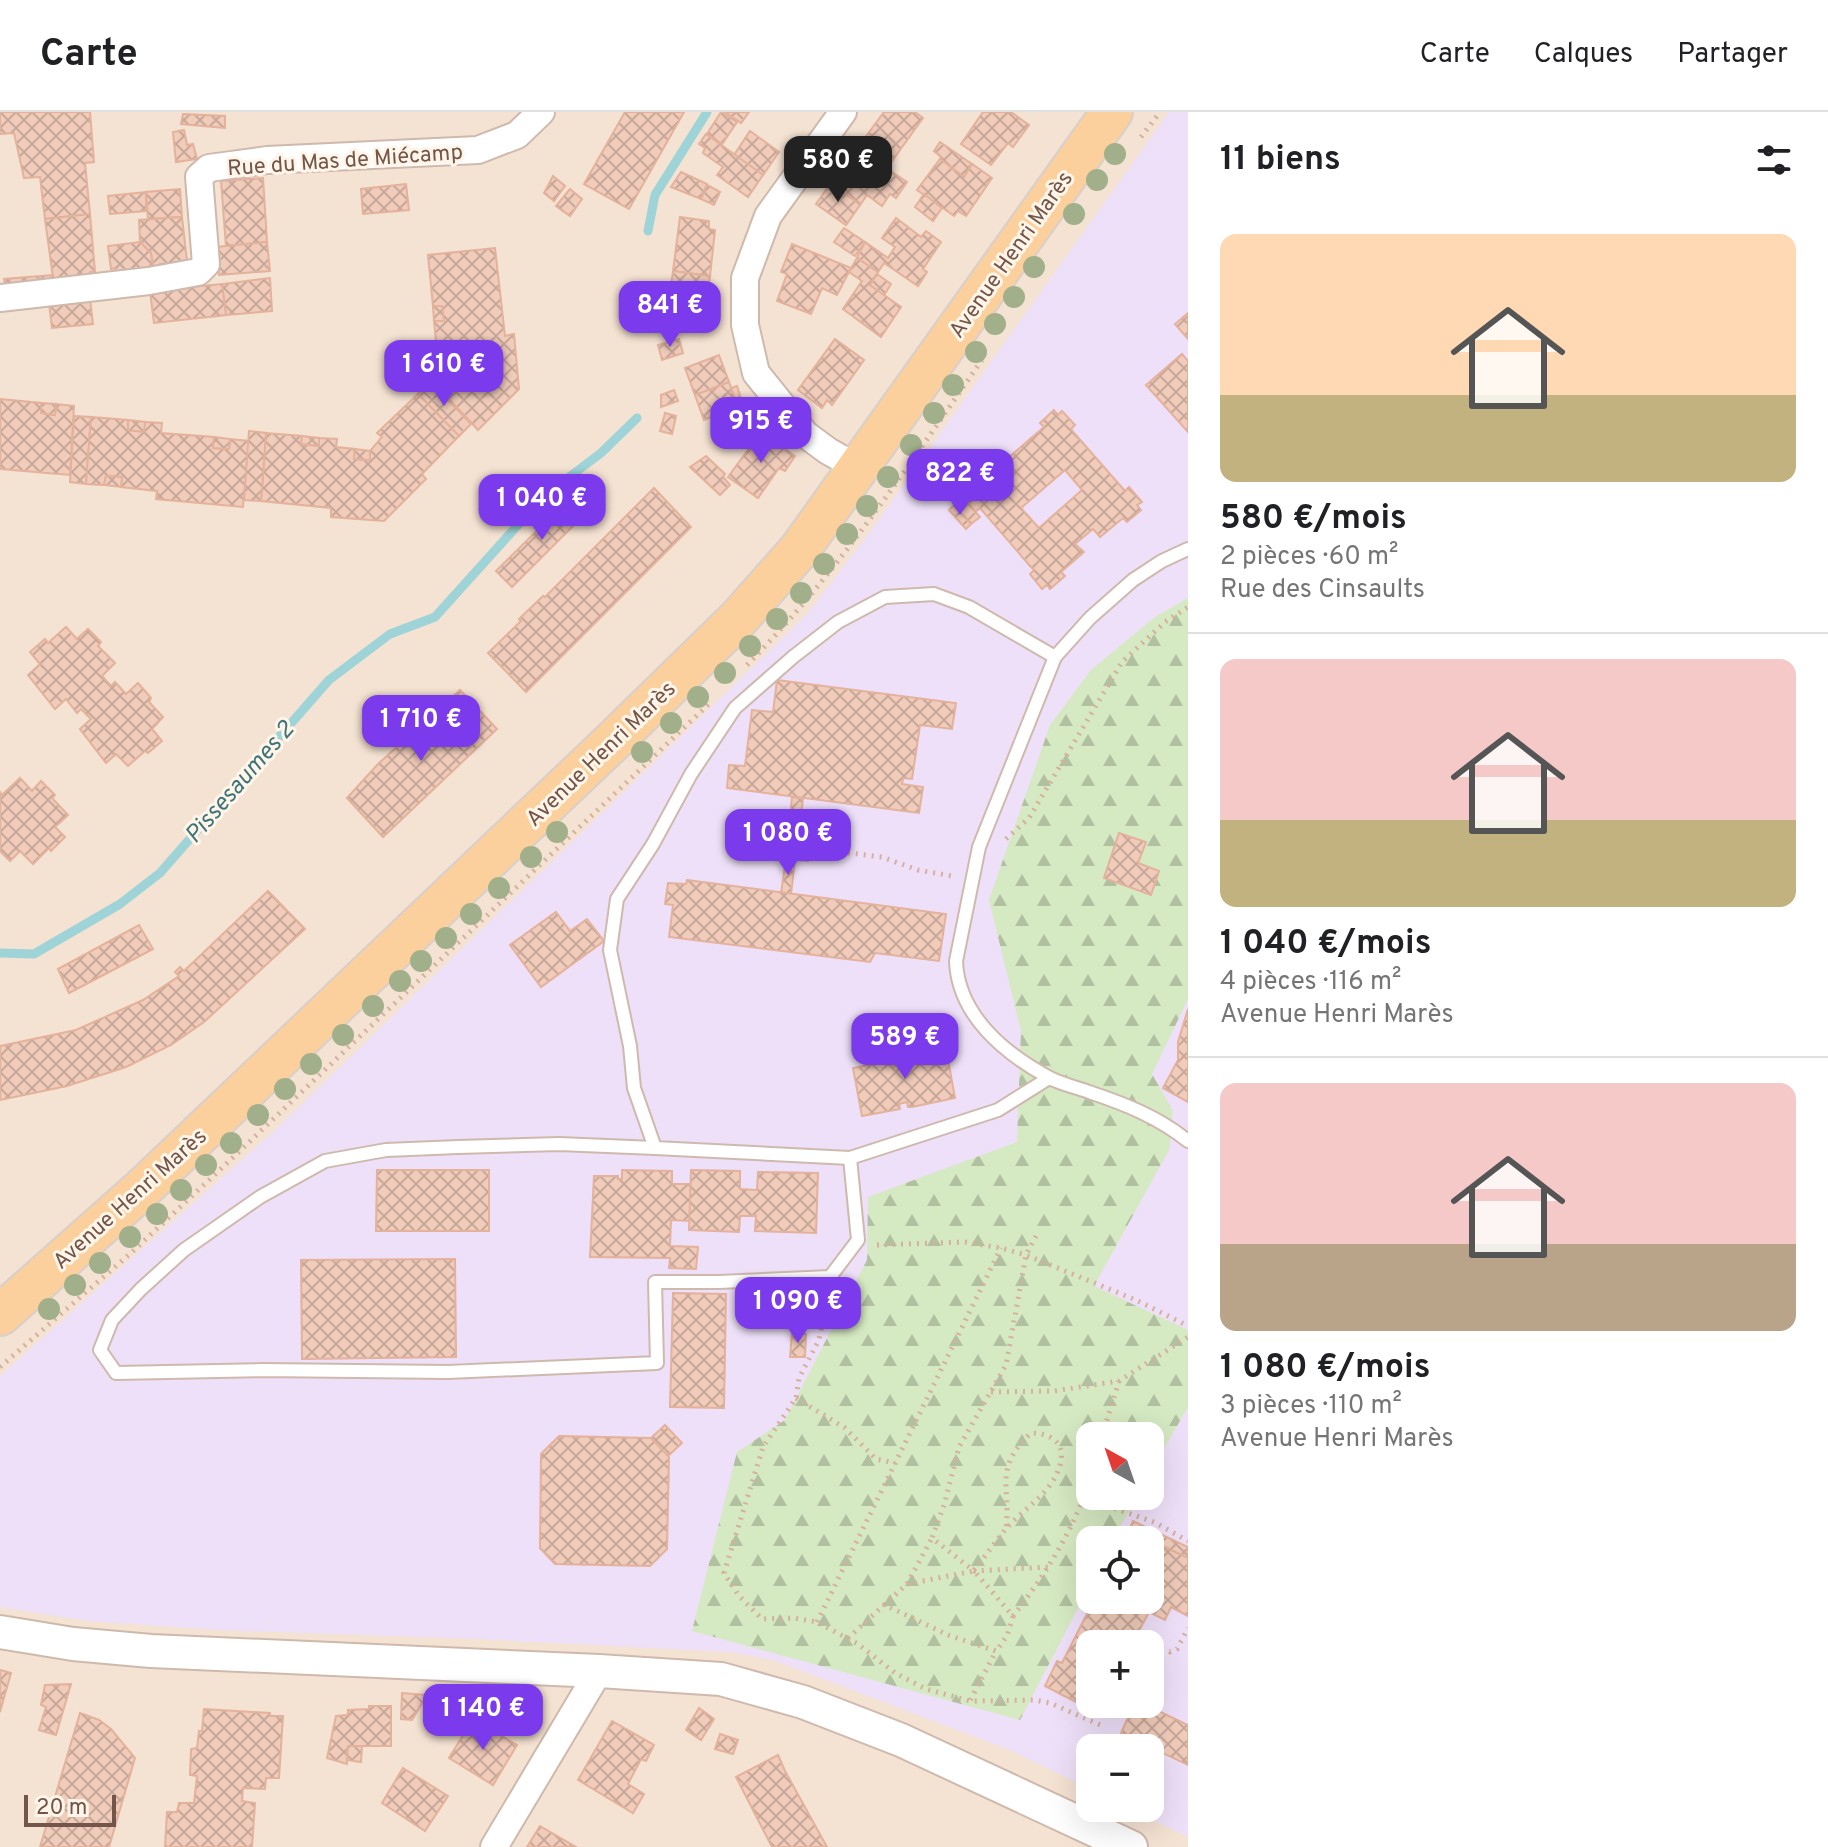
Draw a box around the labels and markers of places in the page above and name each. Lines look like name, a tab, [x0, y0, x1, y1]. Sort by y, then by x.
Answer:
pin: 580 €	[782, 136, 894, 204]
pin: 841 €	[614, 281, 726, 349]
pin: 1 610 €	[370, 340, 518, 408]
pin: 915 €	[705, 397, 817, 465]
pin: 822 €	[904, 449, 1016, 517]
pin: 1 040 €	[468, 474, 616, 542]
pin: 1 710 €	[347, 695, 495, 763]
pin: 1 080 €	[714, 809, 862, 877]
pin: 589 €	[849, 1013, 961, 1081]
pin: 1 090 €	[724, 1277, 872, 1345]
pin: 1 140 €	[409, 1684, 557, 1752]

